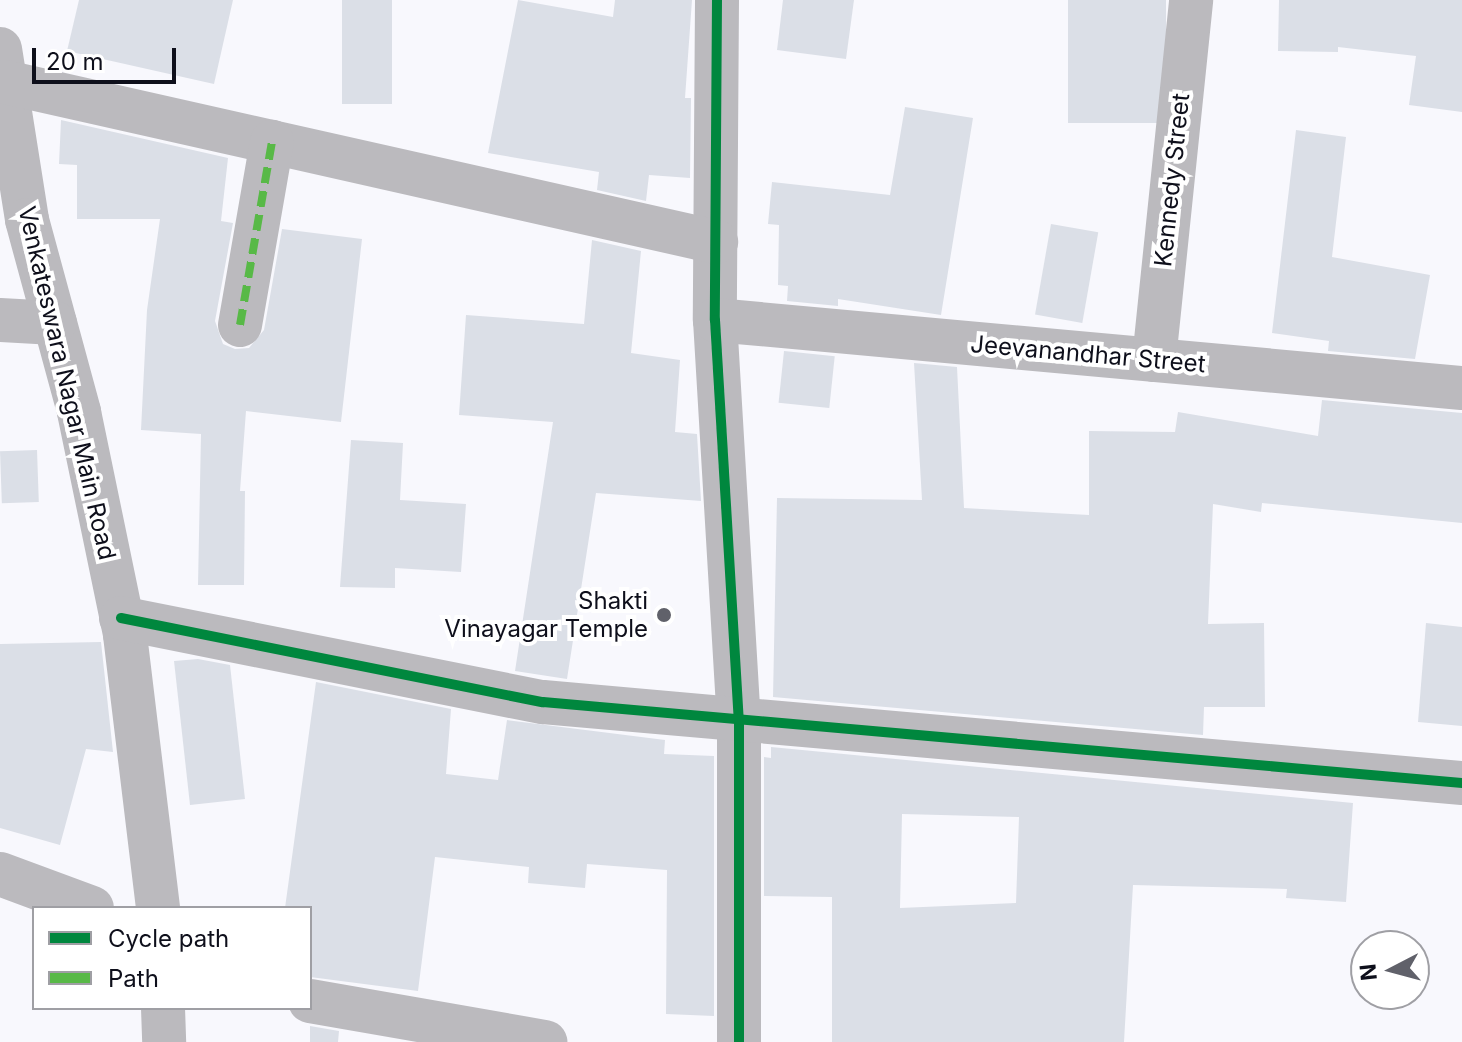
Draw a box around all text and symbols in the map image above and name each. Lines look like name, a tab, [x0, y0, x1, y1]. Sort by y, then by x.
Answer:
scale bar	[36, 32, 180, 82]
text: 20 m	[46, 47, 104, 76]
street label: Kennedy Street	[1149, 92, 1195, 268]
street label: Venkateswara Nagar Main Road	[12, 203, 122, 563]
street label: Jeevanandhar Street	[969, 329, 1207, 379]
place label: Shakti Vinayagar Temple	[444, 587, 648, 643]
marker: Shakti Vinayagar Temple	[655, 606, 673, 624]
legend	[32, 906, 312, 1010]
text: Cycle path	[108, 924, 229, 953]
north arrow	[1350, 930, 1430, 1010]
text: N	[1354, 963, 1382, 982]
text: Path	[108, 964, 159, 993]

